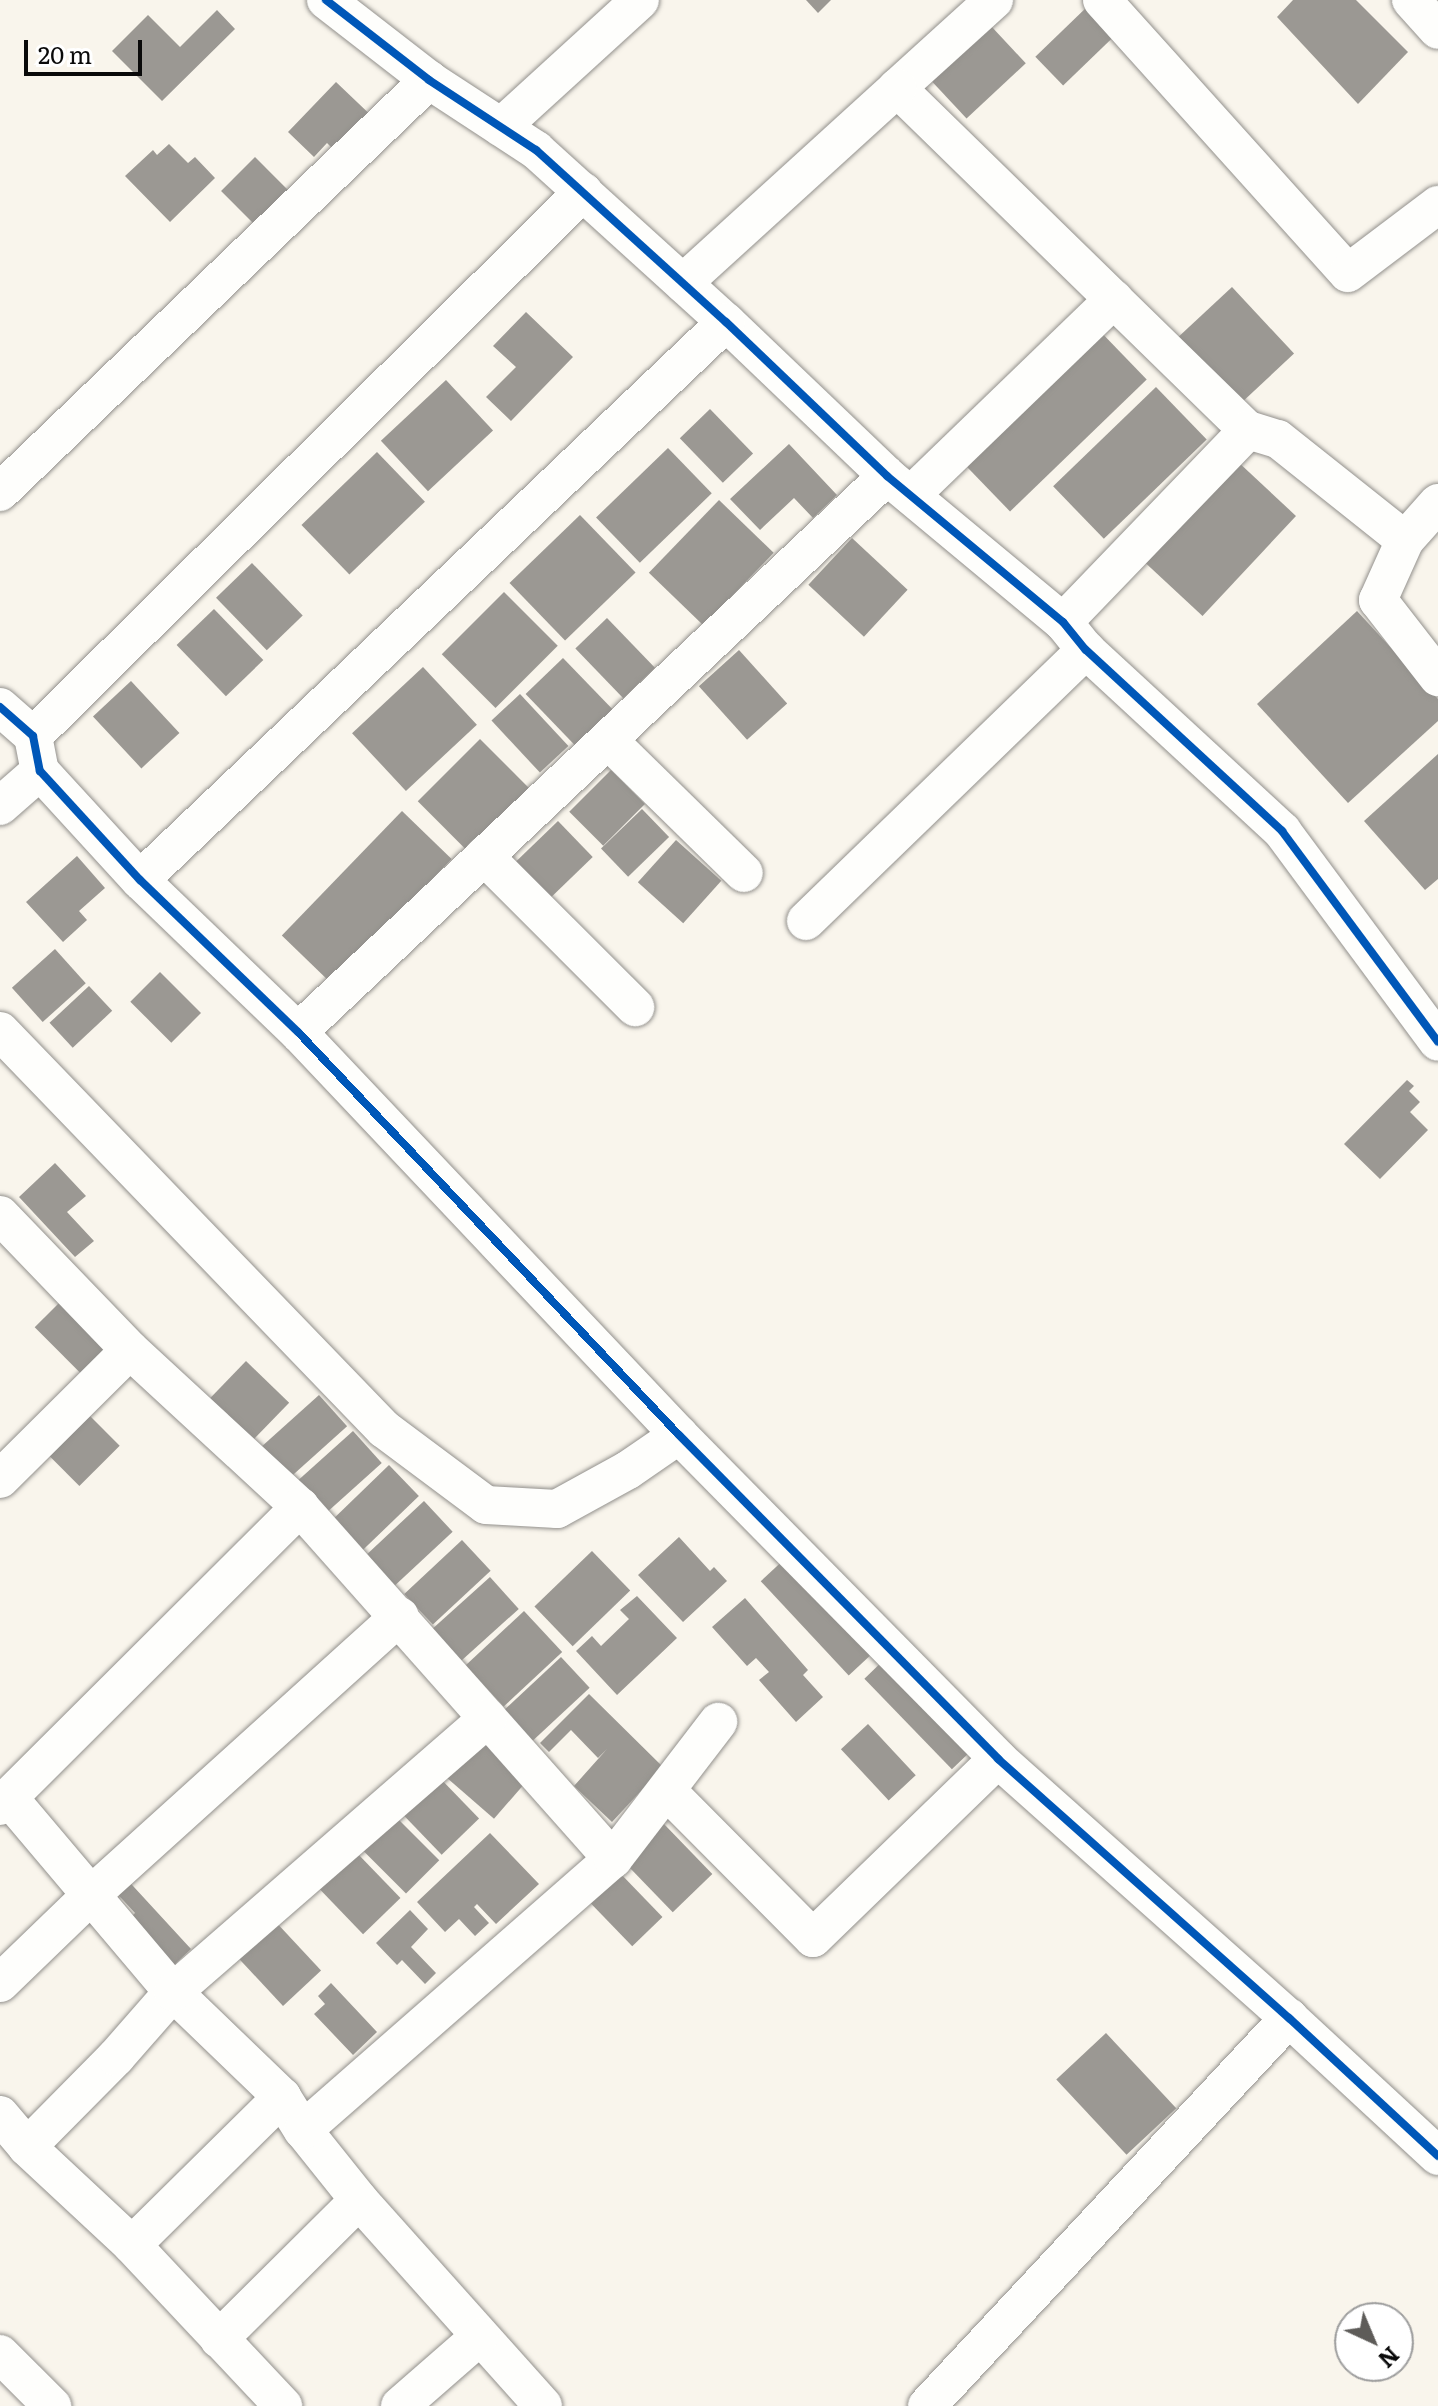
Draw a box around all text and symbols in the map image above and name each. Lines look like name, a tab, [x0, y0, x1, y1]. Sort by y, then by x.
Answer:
scale bar	[28, 24, 146, 74]
text: 20 m	[38, 36, 92, 71]
north arrow	[1334, 2302, 1414, 2382]
text: N	[1372, 2340, 1408, 2376]

